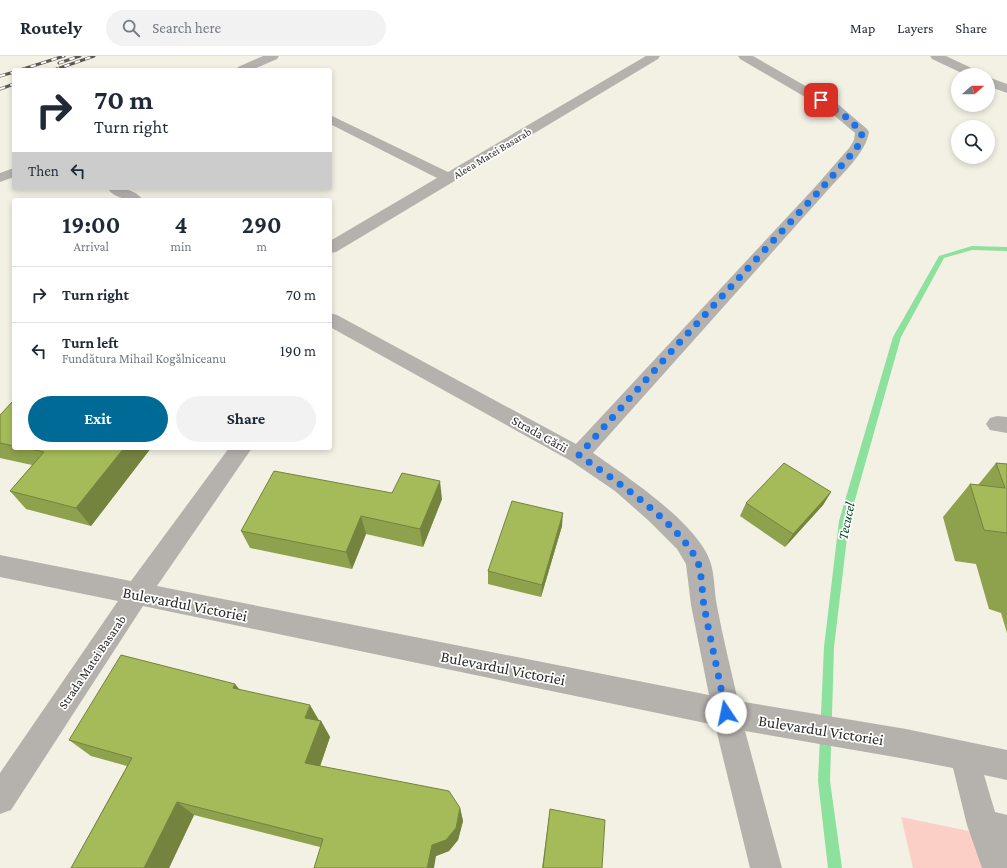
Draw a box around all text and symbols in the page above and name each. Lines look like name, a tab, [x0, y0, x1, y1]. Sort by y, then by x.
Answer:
search box	[106, 10, 386, 46]
text: Routely	[20, 17, 82, 38]
icon: search	[120, 17, 142, 39]
text: Search here	[152, 20, 221, 36]
text: Map	[850, 20, 875, 36]
text: Layers	[897, 20, 934, 36]
text: Share	[956, 20, 987, 36]
north arrow	[951, 68, 995, 112]
map controls	[951, 68, 995, 164]
pin	[804, 83, 838, 117]
icon: right	[28, 84, 80, 136]
text: 70 m	[94, 84, 153, 115]
icon: arrive	[810, 89, 832, 111]
text: Turn right	[94, 117, 168, 137]
button: search	[951, 120, 995, 164]
street label: Aleea Matei Basarab	[451, 125, 533, 181]
icon: left	[67, 160, 89, 182]
text: Then	[28, 163, 59, 179]
text: 19:00	[62, 211, 120, 238]
text: 4	[175, 211, 188, 238]
text: 290	[242, 211, 282, 238]
text: Arrival	[74, 239, 109, 254]
text: min	[171, 239, 191, 254]
text: m	[256, 239, 267, 254]
icon: right	[28, 284, 50, 306]
text: Turn right	[62, 287, 129, 303]
text: 70 m	[286, 287, 316, 303]
text: Turn left	[62, 335, 118, 351]
icon: left	[28, 340, 50, 362]
text: 190 m	[280, 343, 316, 359]
text: Fundătura Mihail Kogălniceanu	[62, 351, 226, 366]
button: Exit	[28, 396, 168, 442]
button: Share	[176, 396, 316, 442]
street label: Strada Gării	[509, 412, 571, 456]
water label: Tecucel	[834, 500, 858, 541]
street label: Bulevardul Victoriei	[121, 584, 249, 624]
street label: Strada Matei Basarab	[55, 612, 129, 712]
street label: Bulevardul Victoriei	[439, 648, 567, 688]
position arrow	[705, 692, 747, 734]
street label: Bulevardul Victoriei	[757, 712, 885, 748]

